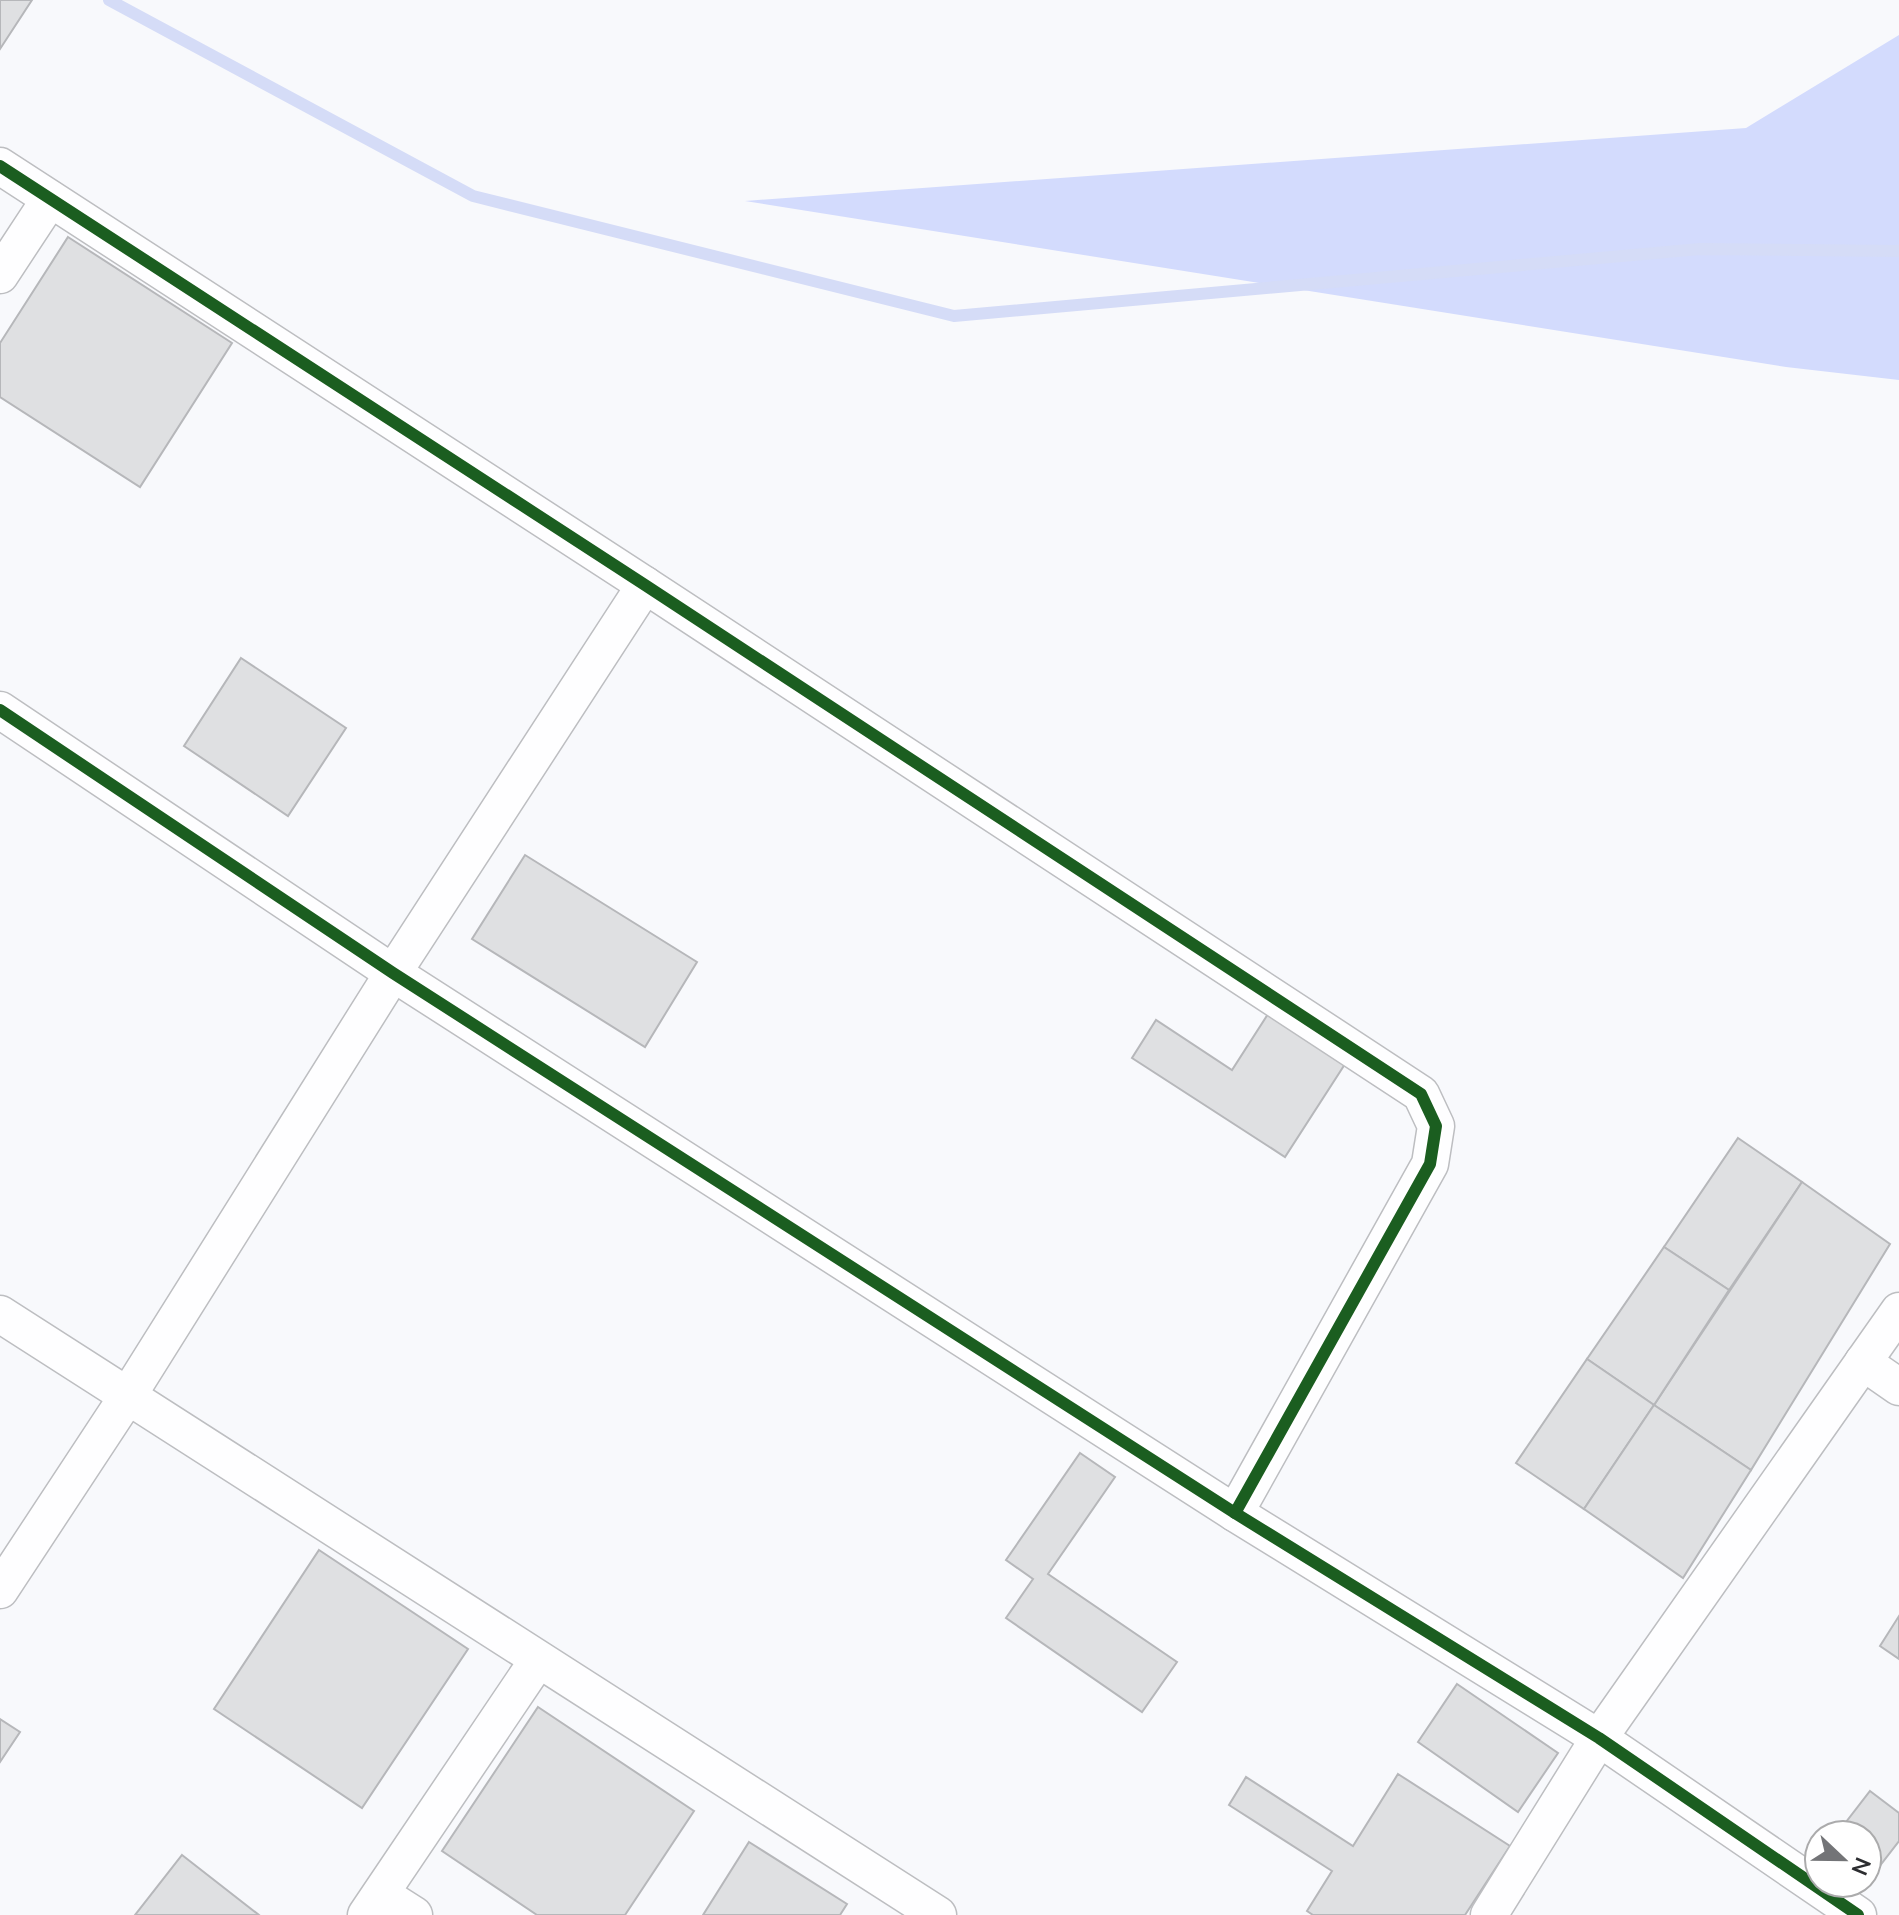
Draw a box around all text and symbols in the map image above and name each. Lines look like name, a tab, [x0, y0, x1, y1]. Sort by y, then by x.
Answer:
north arrow	[1803, 1819, 1883, 1899]
text: N	[1845, 1854, 1878, 1879]

